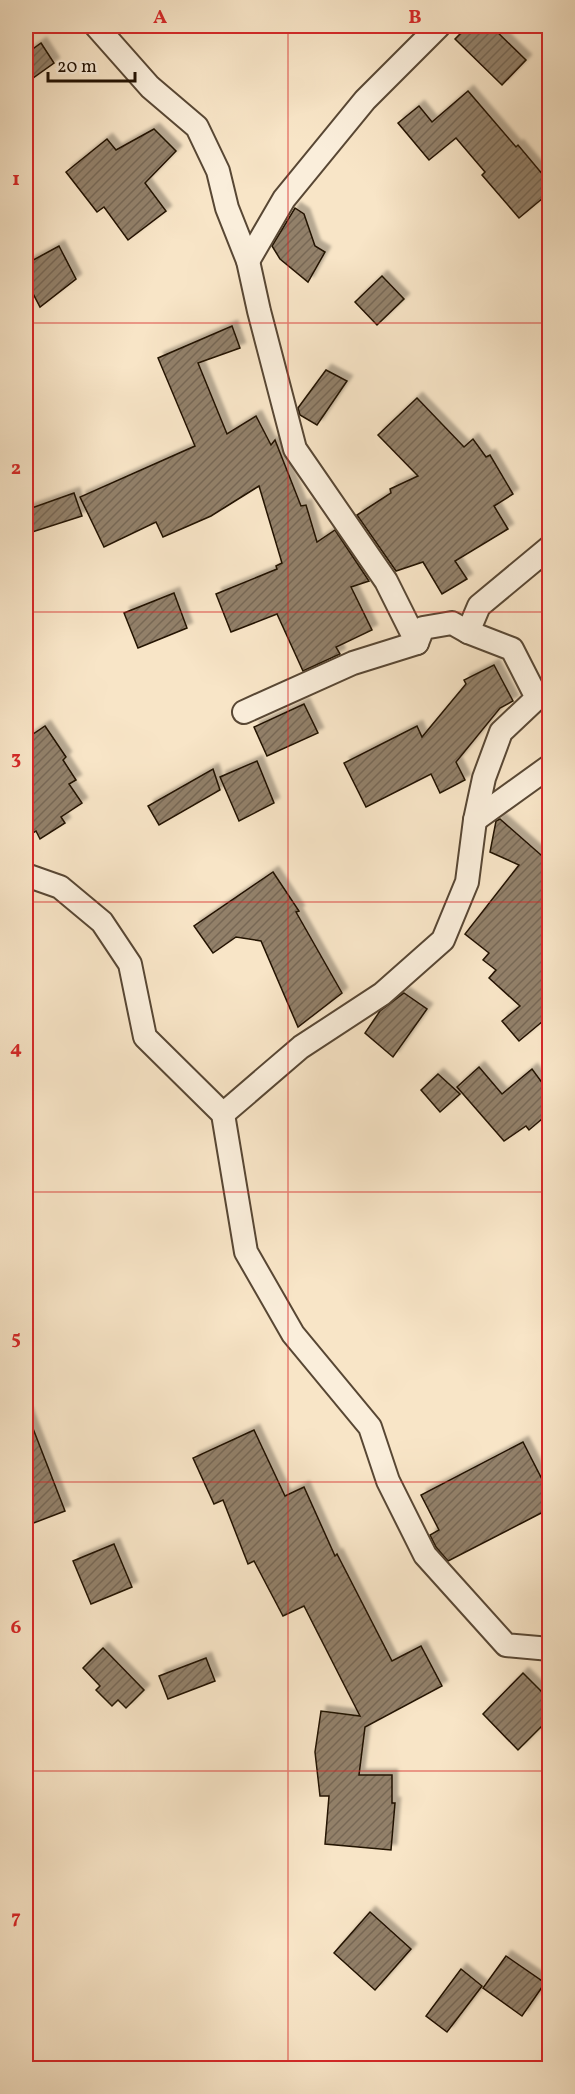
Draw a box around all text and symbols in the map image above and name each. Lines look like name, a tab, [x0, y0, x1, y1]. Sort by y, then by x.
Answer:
text: A	[153, 4, 167, 32]
text: B	[408, 4, 422, 32]
scale bar	[48, 45, 135, 83]
text: 20 m	[57, 55, 97, 80]
text: 1	[12, 166, 20, 194]
text: 2	[11, 455, 21, 483]
text: 3	[11, 745, 21, 773]
text: 4	[10, 1035, 22, 1063]
text: 5	[11, 1325, 21, 1353]
text: 6	[11, 1614, 22, 1642]
text: 7	[11, 1904, 21, 1932]

